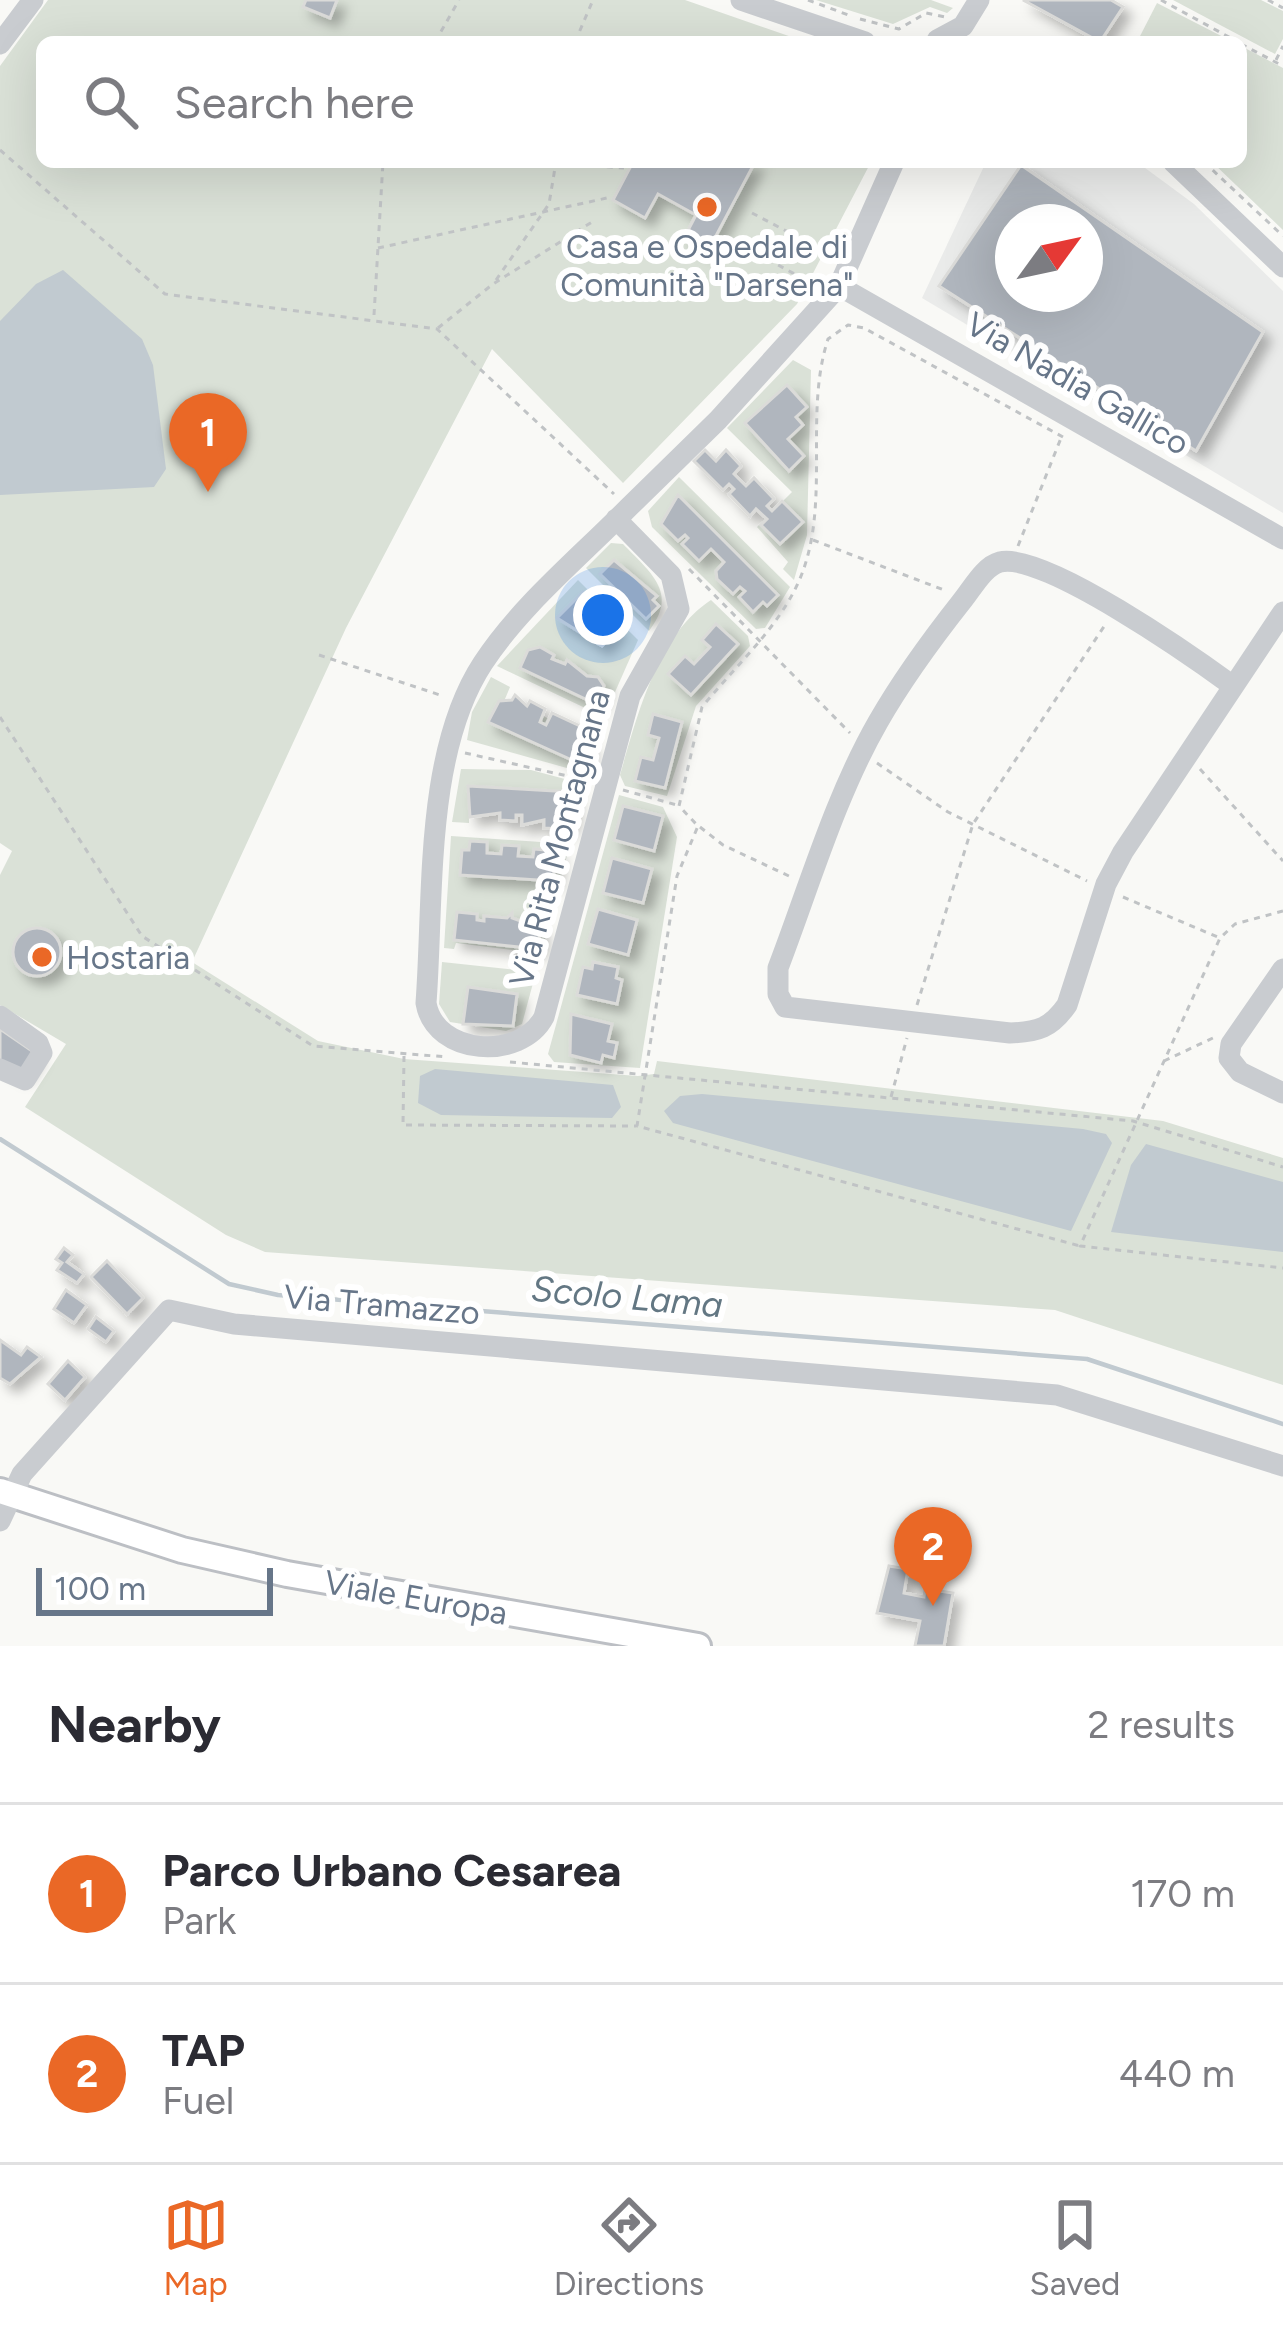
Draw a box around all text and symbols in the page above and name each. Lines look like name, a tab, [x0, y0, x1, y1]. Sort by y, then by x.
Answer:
search box	[36, 36, 1247, 168]
icon: search	[78, 69, 144, 135]
text: Search here	[174, 75, 414, 129]
marker: Casa e Ospedale di Comunità "Darsena"	[694, 194, 720, 220]
north arrow	[995, 204, 1103, 312]
place label: Casa e Ospedale di Comunità "Darsena"	[560, 227, 854, 304]
street label: Via Nadia Gallico	[959, 304, 1196, 463]
pin: 1	[169, 393, 247, 492]
your location	[573, 585, 633, 645]
street label: Via Rita Montagnana	[501, 685, 618, 991]
place label: Hostaria	[66, 938, 190, 977]
marker: Hostaria	[29, 944, 55, 970]
water label: Scolo Lama	[529, 1267, 724, 1326]
street label: Via Tramazzo	[282, 1277, 482, 1332]
pin: 2	[894, 1507, 972, 1606]
scale bar	[36, 1562, 273, 1615]
street label: Viale Europa	[321, 1562, 511, 1633]
text: 100 m	[54, 1569, 146, 1608]
text: Nearby	[48, 1694, 221, 1755]
text: 2 results	[1088, 1701, 1235, 1748]
text: Parco Urbano Cesarea	[162, 1843, 622, 1897]
text: 1	[79, 1870, 95, 1917]
text: 170 m	[1130, 1870, 1235, 1917]
text: Park	[162, 1897, 236, 1944]
text: TAP	[162, 2023, 245, 2077]
text: 2	[76, 2050, 98, 2097]
text: 440 m	[1119, 2050, 1235, 2097]
text: Fuel	[162, 2077, 234, 2124]
tab: Map	[163, 2192, 229, 2303]
tab: Directions	[554, 2192, 704, 2303]
tab: Saved	[1029, 2192, 1120, 2303]

